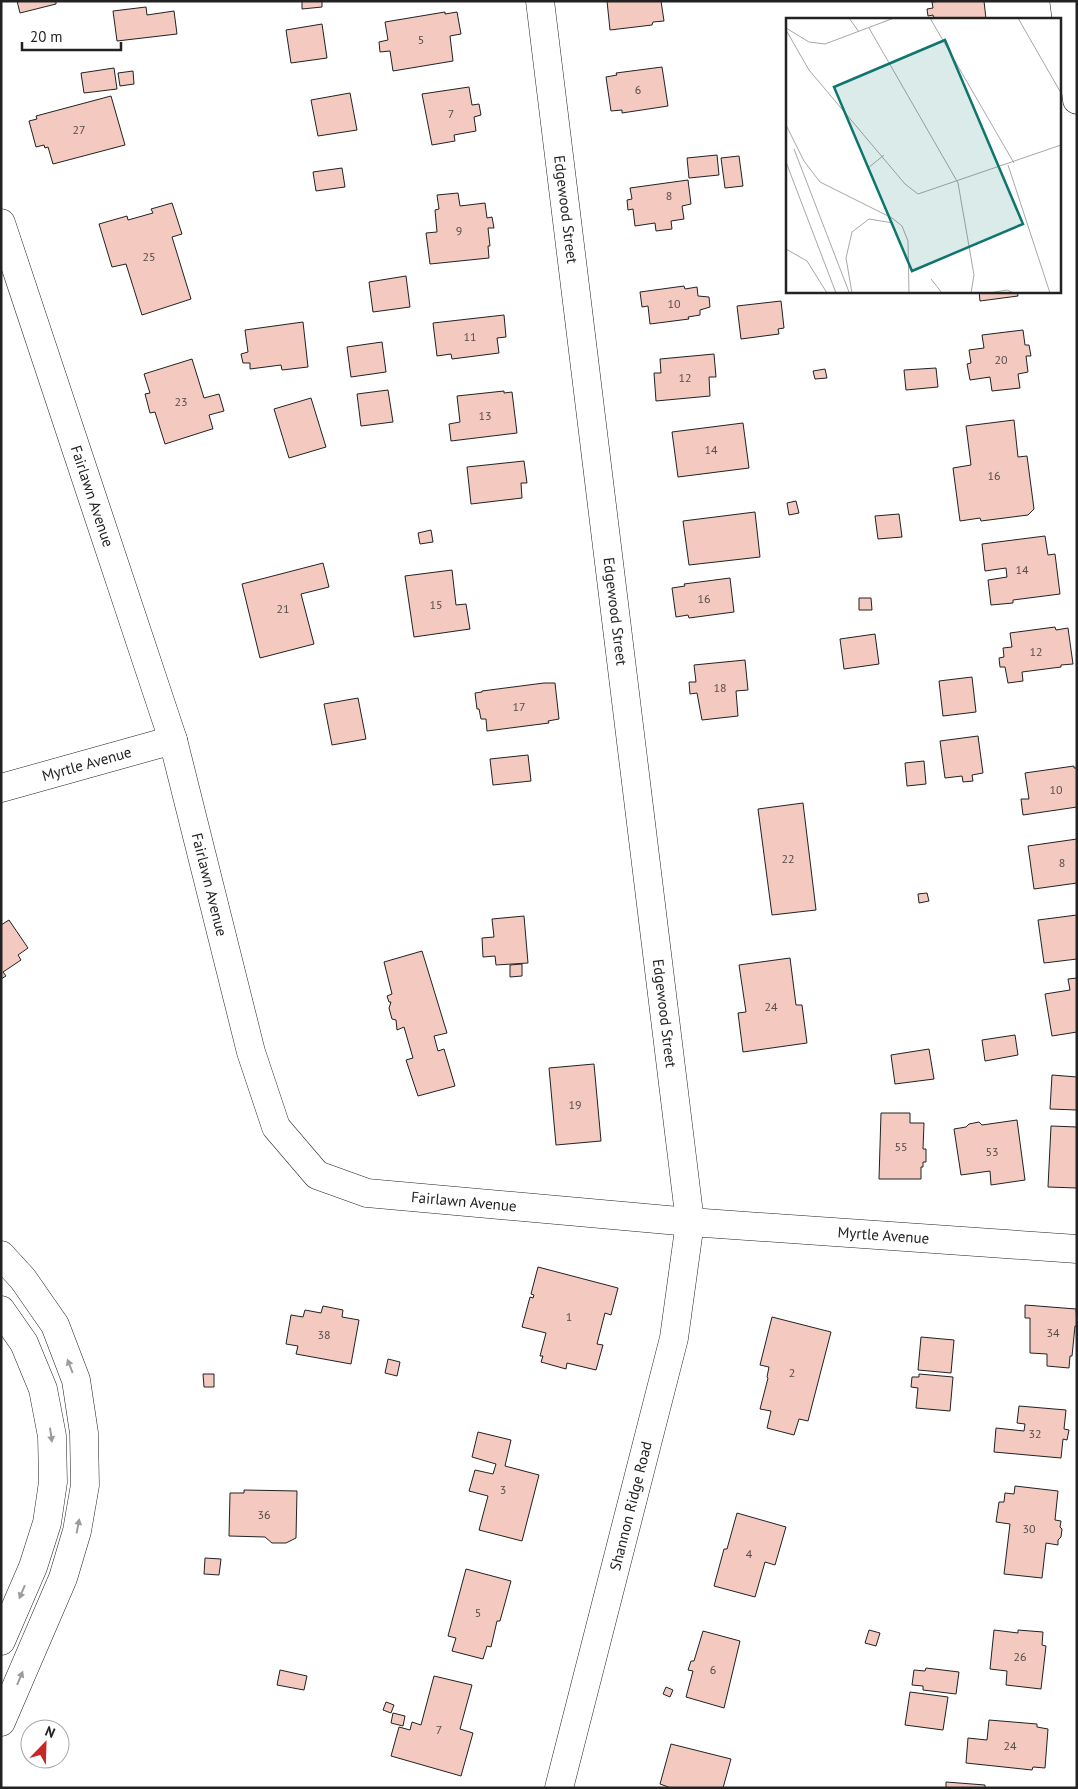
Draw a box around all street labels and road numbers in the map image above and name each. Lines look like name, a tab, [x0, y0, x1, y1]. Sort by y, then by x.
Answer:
street label: Edgewood Street	[550, 154, 582, 265]
street label: Fairlawn Avenue	[67, 443, 118, 549]
street label: Edgewood Street	[599, 556, 632, 667]
street label: Myrtle Avenue	[40, 742, 133, 785]
street label: Fairlawn Avenue	[188, 831, 232, 938]
street label: Edgewood Street	[649, 958, 681, 1069]
street label: Fairlawn Avenue	[410, 1187, 517, 1215]
street label: Myrtle Avenue	[837, 1222, 930, 1248]
street label: Shannon Ridge Road	[605, 1439, 656, 1573]

